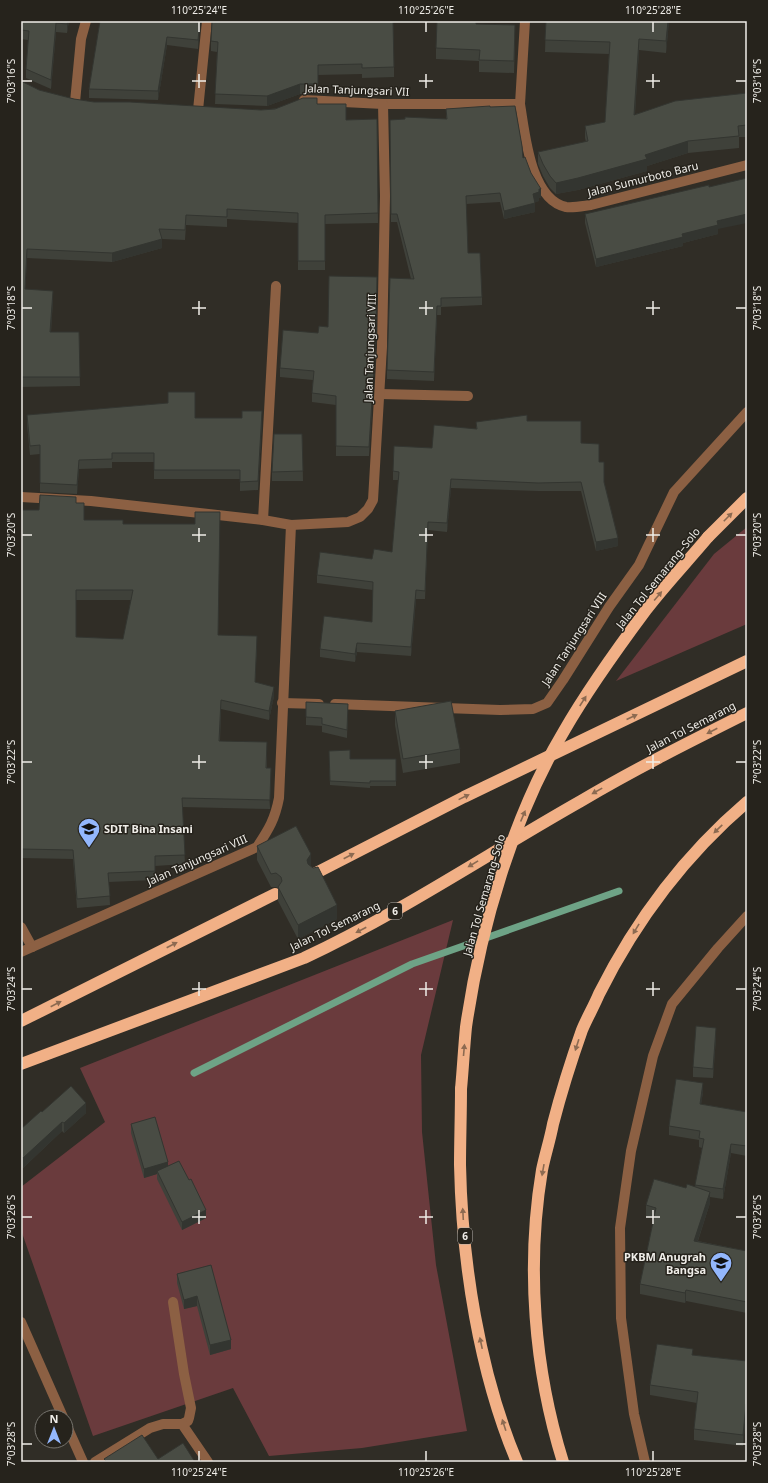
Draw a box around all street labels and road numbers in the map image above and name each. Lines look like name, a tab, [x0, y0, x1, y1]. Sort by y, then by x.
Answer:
street label: Jalan Tanjungsari VII	[303, 80, 410, 99]
street label: Jalan Sumurboto Baru	[585, 157, 700, 200]
street label: Jalan Tanjungsari VIII	[360, 293, 379, 404]
street label: Jalan Tol Semarang–Solo	[612, 524, 703, 632]
street label: Jalan Tanjungsari VIII	[537, 589, 610, 689]
street label: Jalan Tol Semarang	[643, 698, 738, 756]
street label: Jalan Tanjungsari VIII	[143, 830, 250, 889]
street label: Jalan Tol Semarang–Solo	[459, 832, 508, 958]
street label: Jalan Tol Semarang	[286, 897, 382, 954]
road number: 6	[388, 903, 402, 919]
road number: 6	[458, 1228, 472, 1244]

